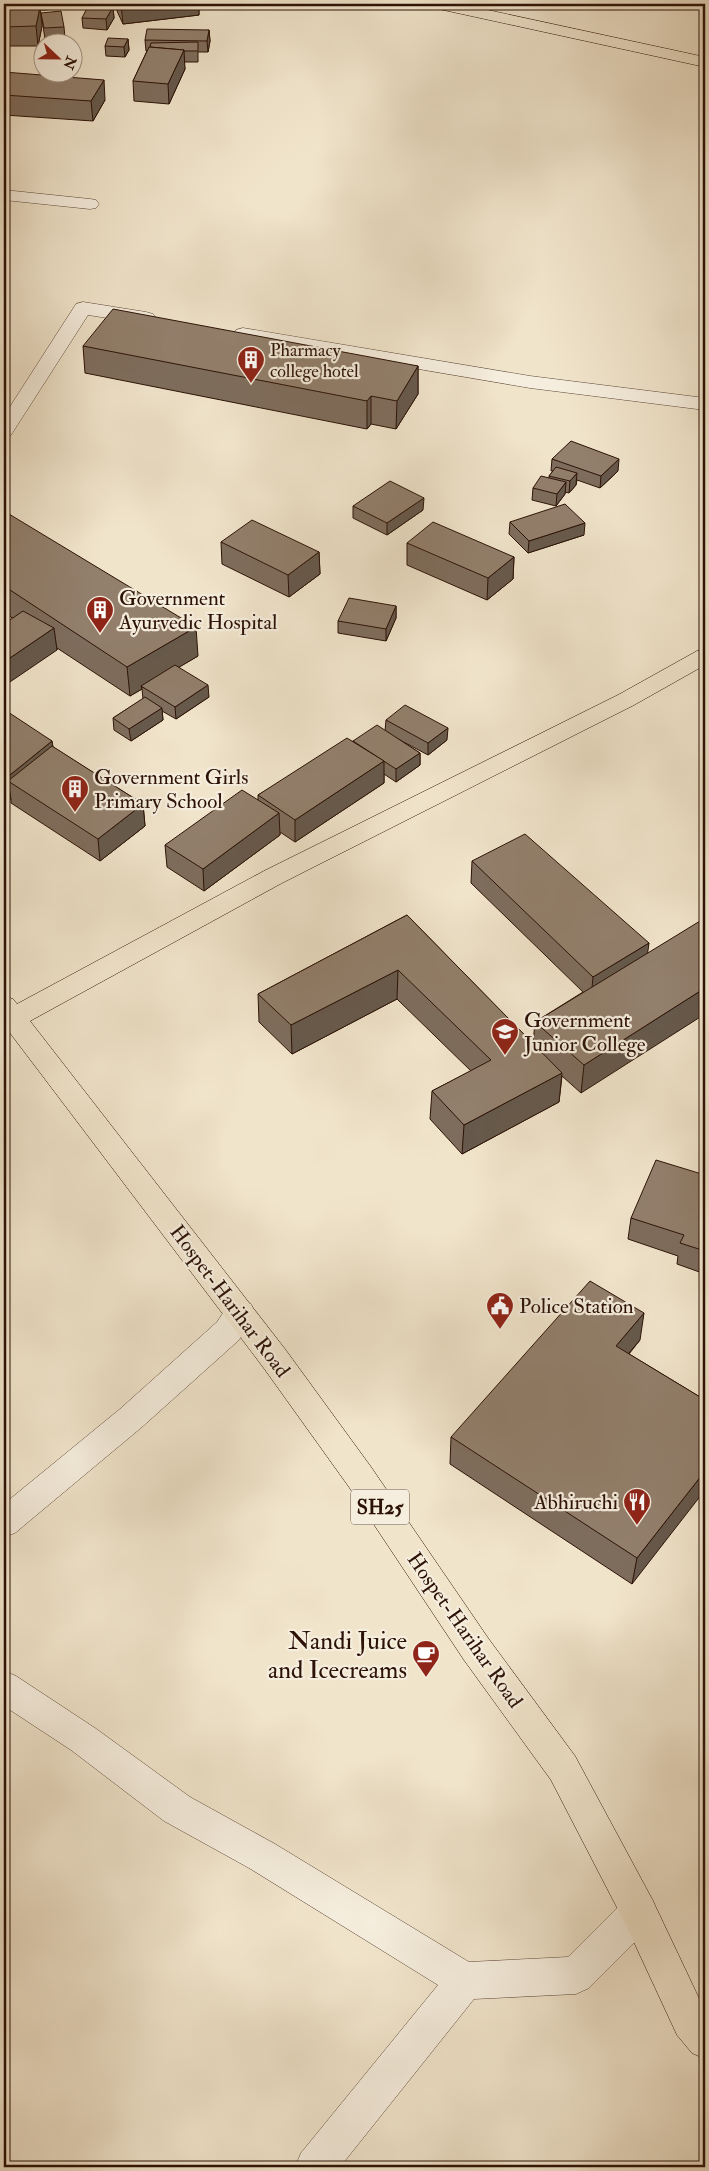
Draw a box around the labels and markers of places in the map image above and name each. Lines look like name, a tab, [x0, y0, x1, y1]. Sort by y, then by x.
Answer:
place label: Pharmacy college hotel	[270, 339, 359, 383]
building icon: Pharmacy college hotel	[236, 345, 266, 384]
place label: Government Ayurvedic Hospital	[118, 585, 278, 636]
building icon: Government Ayurvedic Hospital	[85, 595, 115, 634]
place label: Government Girls Primary School	[94, 764, 248, 815]
building icon: Government Girls Primary School	[60, 774, 90, 813]
place label: Government Junior College	[523, 1007, 646, 1058]
school or university icon: Government Junior College	[490, 1017, 520, 1056]
public building icon: Police Station	[485, 1291, 515, 1330]
place label: Police Station	[519, 1293, 634, 1320]
restaurant icon: Abhiruchi	[622, 1487, 652, 1526]
place label: Abhiruchi	[533, 1489, 618, 1516]
place label: Nandi Juice and Icecreams	[268, 1626, 407, 1686]
cafe icon: Nandi Juice and Icecreams	[411, 1639, 441, 1678]

